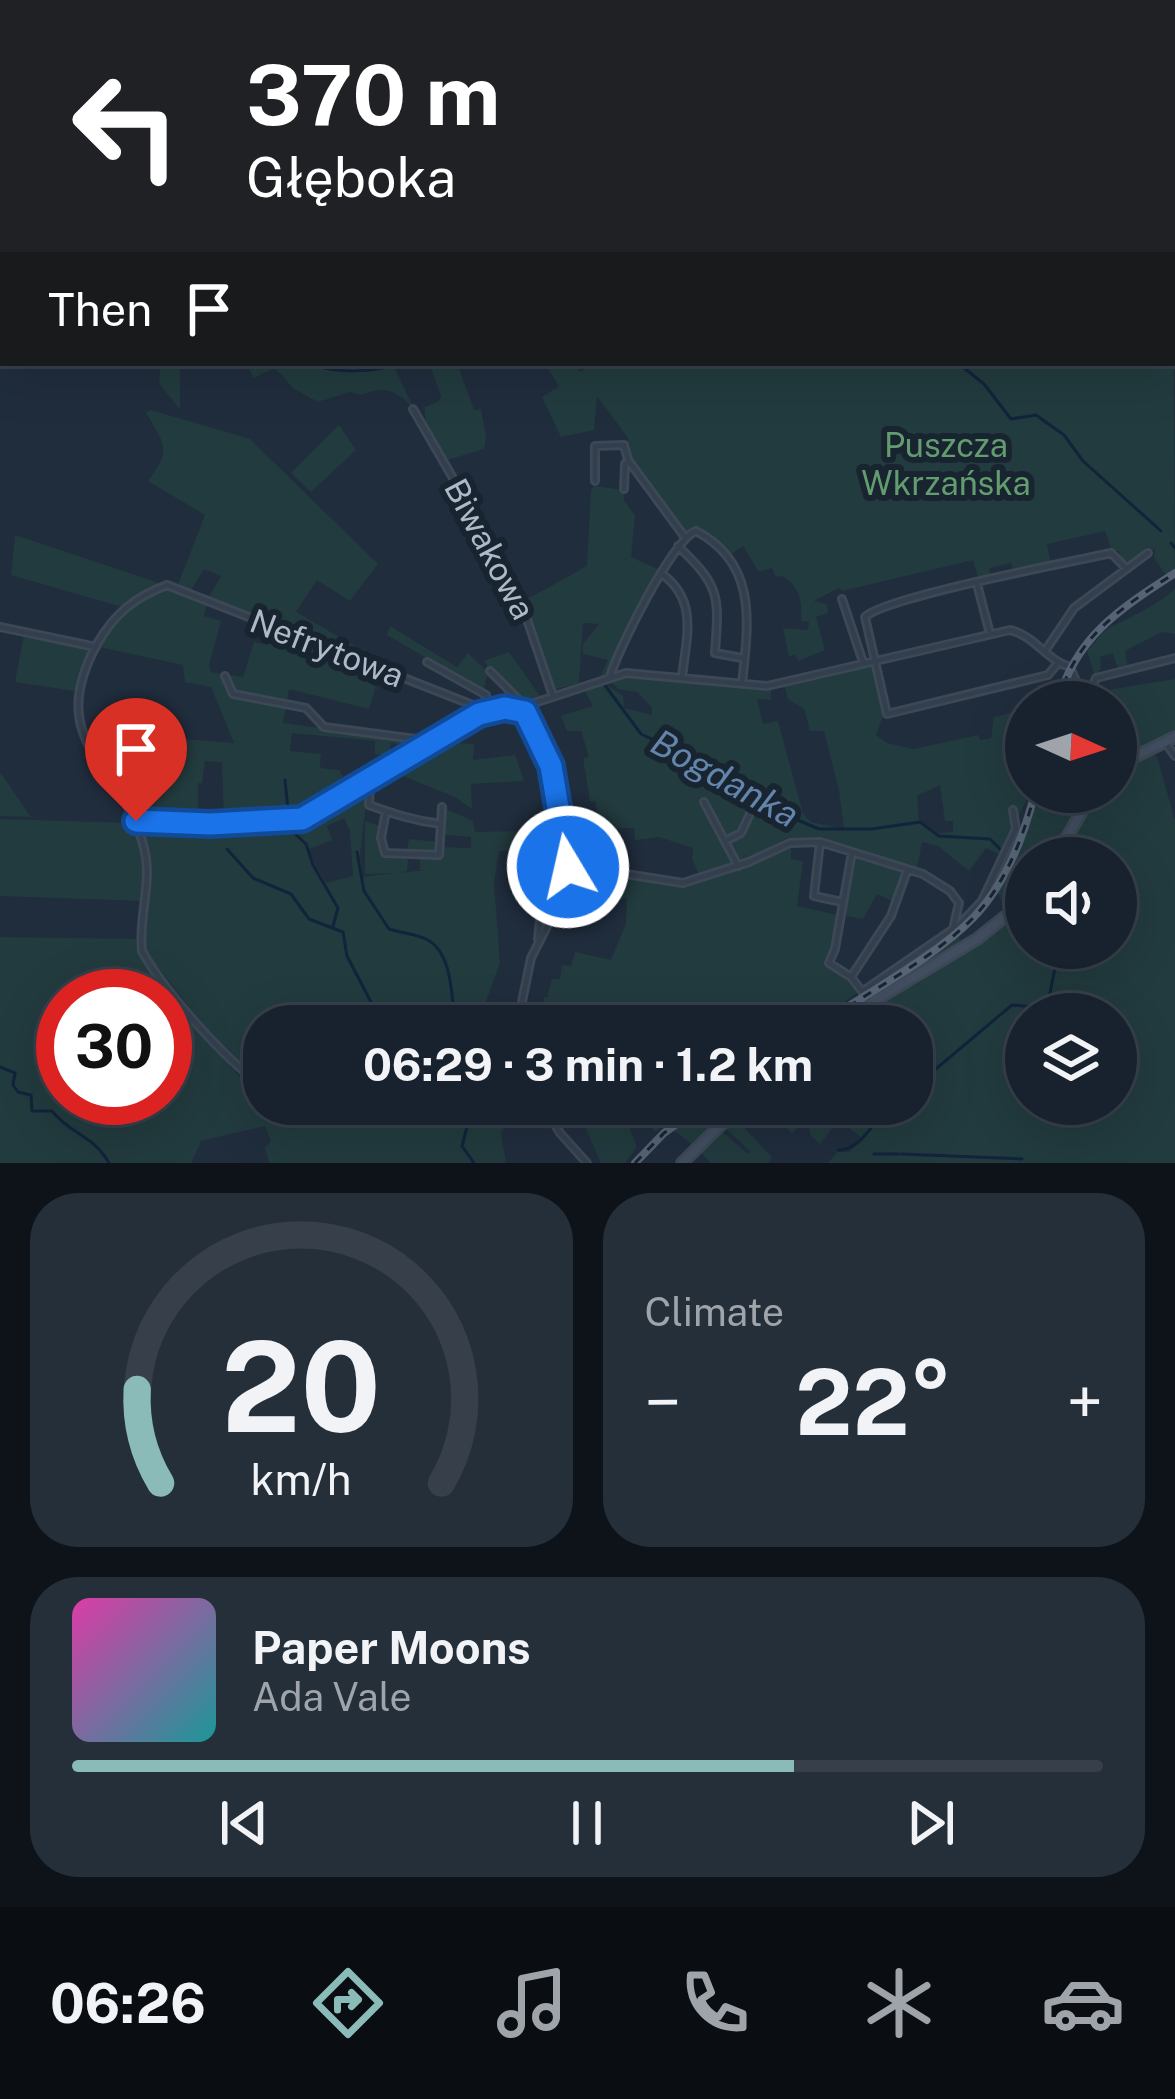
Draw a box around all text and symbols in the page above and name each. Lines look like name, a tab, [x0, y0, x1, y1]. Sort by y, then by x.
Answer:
text: 370 m	[246, 45, 501, 144]
icon: left	[48, 48, 204, 204]
text: Głęboka	[246, 146, 456, 209]
icon: arrive	[176, 276, 242, 342]
text: Then	[48, 283, 152, 336]
park label: Puszcza Wkrzańska	[861, 426, 1031, 502]
street label: Biwakowa	[437, 472, 543, 626]
street label: Nefrytowa	[245, 601, 409, 695]
north arrow	[1005, 681, 1137, 813]
map controls	[1005, 681, 1137, 1125]
pin	[85, 698, 187, 821]
icon: arrive	[103, 716, 169, 782]
water label: Bogdanka	[644, 720, 806, 836]
position arrow	[505, 804, 631, 930]
button: sound	[1005, 837, 1137, 969]
speed limit sign: 30	[36, 969, 192, 1125]
button: layers	[1005, 993, 1137, 1125]
text: 06:29 · 3 min · 1.2 km	[363, 1038, 813, 1091]
text: Climate	[645, 1289, 784, 1335]
text: 20	[221, 1313, 381, 1460]
text: 22°	[795, 1349, 952, 1455]
text: −	[645, 1363, 681, 1441]
text: +	[1066, 1363, 1103, 1441]
text: km/h	[251, 1454, 352, 1505]
text: Paper Moons	[252, 1621, 531, 1674]
text: Ada Vale	[252, 1674, 412, 1720]
icon: previous	[211, 1790, 277, 1856]
icon: pause	[554, 1790, 620, 1856]
icon: next	[898, 1790, 964, 1856]
icon: directions	[306, 1961, 390, 2045]
icon: music	[490, 1961, 574, 2045]
icon: phone	[673, 1961, 757, 2045]
icon: climate	[857, 1961, 941, 2045]
icon: car	[1041, 1961, 1125, 2045]
text: 06:26	[50, 1972, 206, 2035]

